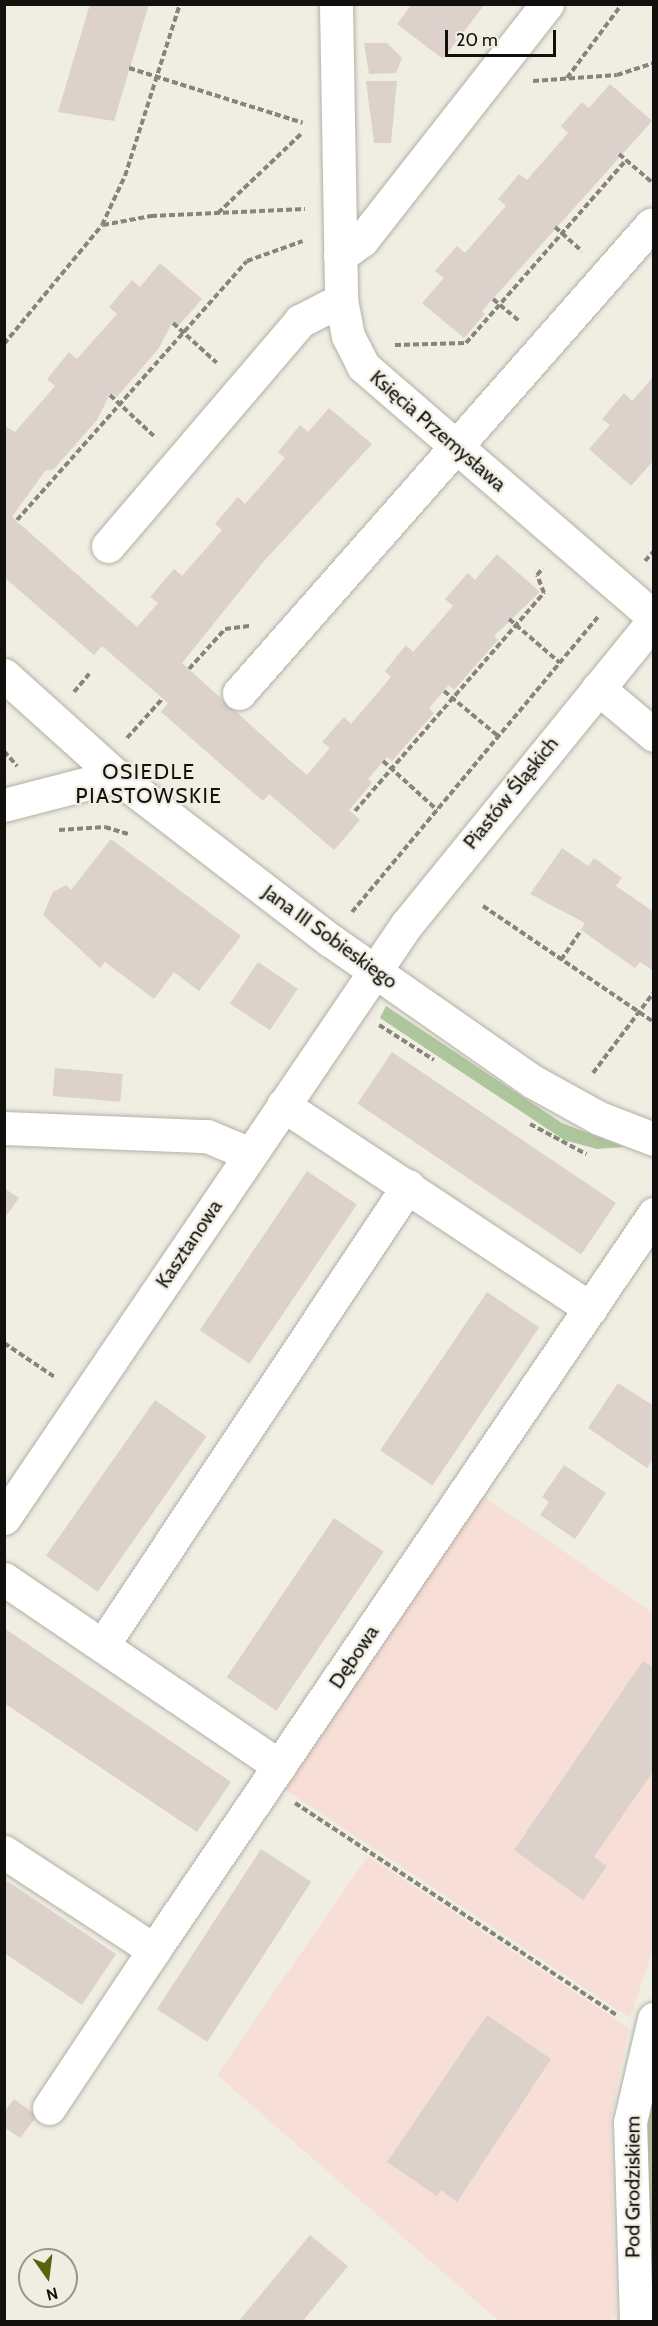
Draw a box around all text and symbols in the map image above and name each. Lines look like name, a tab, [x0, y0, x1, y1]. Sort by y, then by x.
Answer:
scale bar	[448, 18, 559, 56]
text: 20 m	[456, 29, 498, 51]
street label: Księcia Przemysława	[365, 365, 511, 497]
street label: Piastów Śląskich	[458, 732, 564, 854]
district label: OSIEDLE PIASTOWSKIE	[76, 759, 222, 809]
street label: Jana III Sobieskiego	[258, 880, 402, 994]
street label: Kasztanowa	[151, 1195, 227, 1293]
street label: Dębowa	[324, 1621, 384, 1693]
street label: Pod Grodziskiem	[621, 2116, 645, 2258]
north arrow	[18, 2248, 78, 2308]
text: N	[44, 2283, 60, 2305]

